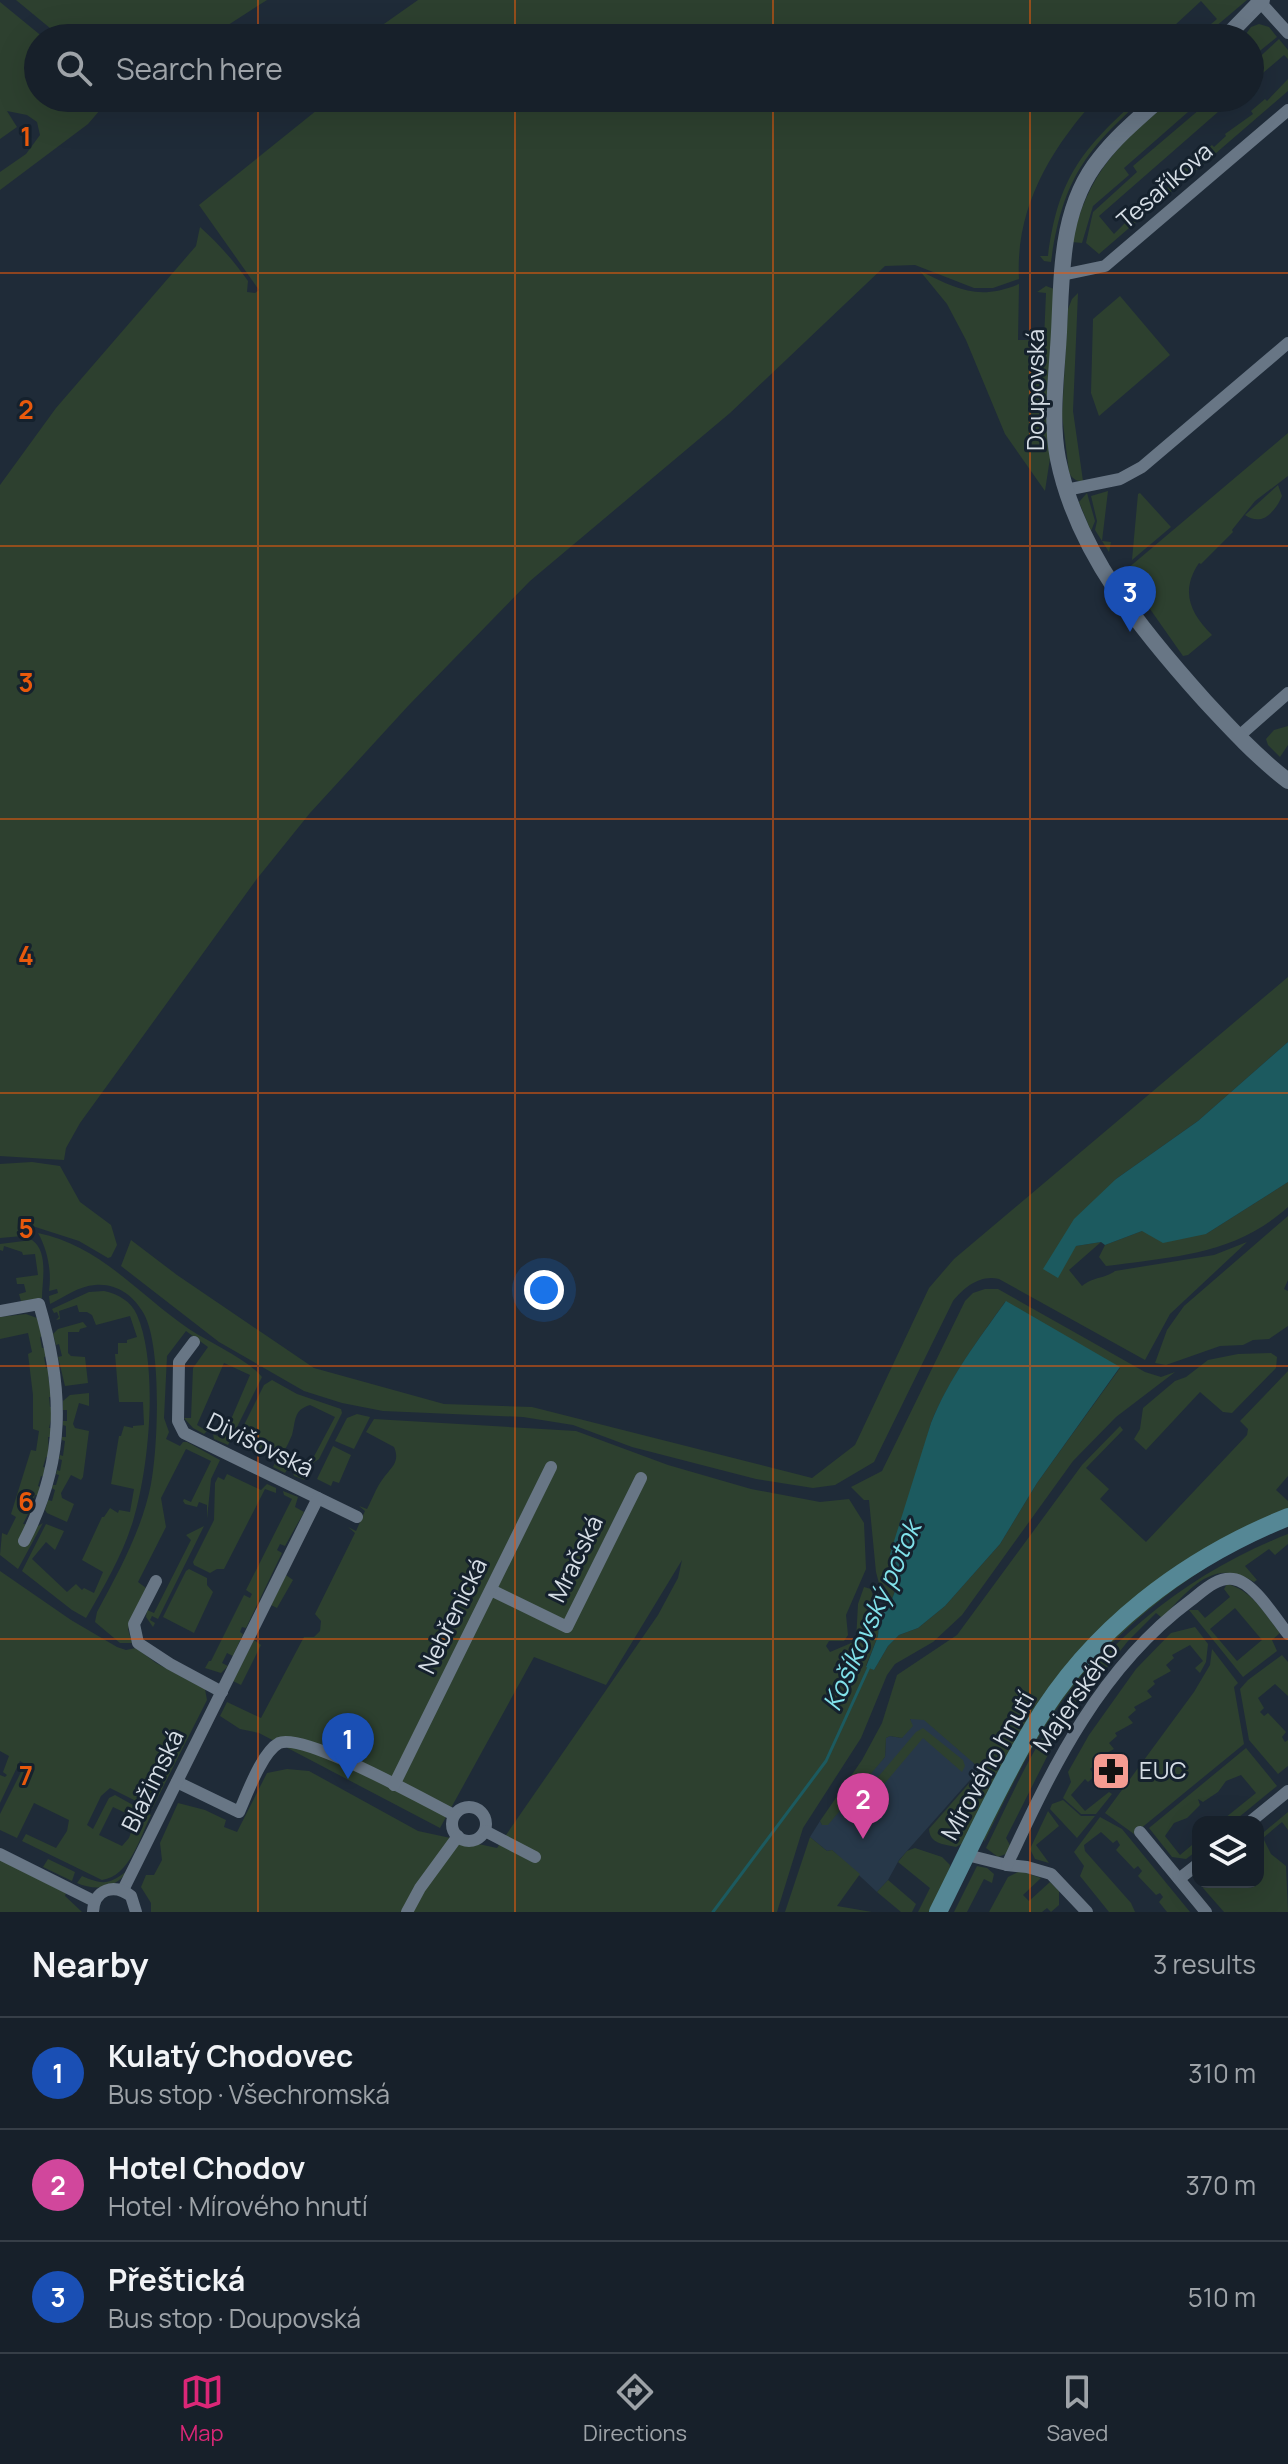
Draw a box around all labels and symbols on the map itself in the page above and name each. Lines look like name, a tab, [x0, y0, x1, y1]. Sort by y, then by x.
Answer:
text: 1	[20, 118, 32, 154]
street label: Tesaříkova	[1109, 134, 1219, 236]
street label: Doupovská	[1018, 329, 1051, 451]
text: 2	[18, 391, 34, 427]
pin: 3	[1104, 566, 1156, 632]
text: 3	[18, 664, 34, 700]
text: 4	[18, 937, 34, 973]
text: 5	[18, 1210, 34, 1246]
your location	[524, 1270, 564, 1310]
street label: Divišovská	[202, 1404, 320, 1484]
text: 6	[18, 1483, 34, 1519]
street label: Mračská	[539, 1509, 610, 1607]
water label: Košíkovský potok	[813, 1511, 931, 1716]
street label: Nebřenická	[409, 1552, 494, 1679]
street label: Majerského	[1024, 1634, 1125, 1758]
street label: Mírového hnutí	[932, 1685, 1041, 1846]
pin: 1	[322, 1713, 374, 1779]
street label: Blažimská	[113, 1724, 191, 1837]
pharmacy icon: EUC	[1090, 1750, 1132, 1792]
place label: EUC	[1139, 1753, 1187, 1786]
text: 7	[19, 1757, 33, 1793]
pin: 2	[837, 1773, 889, 1839]

